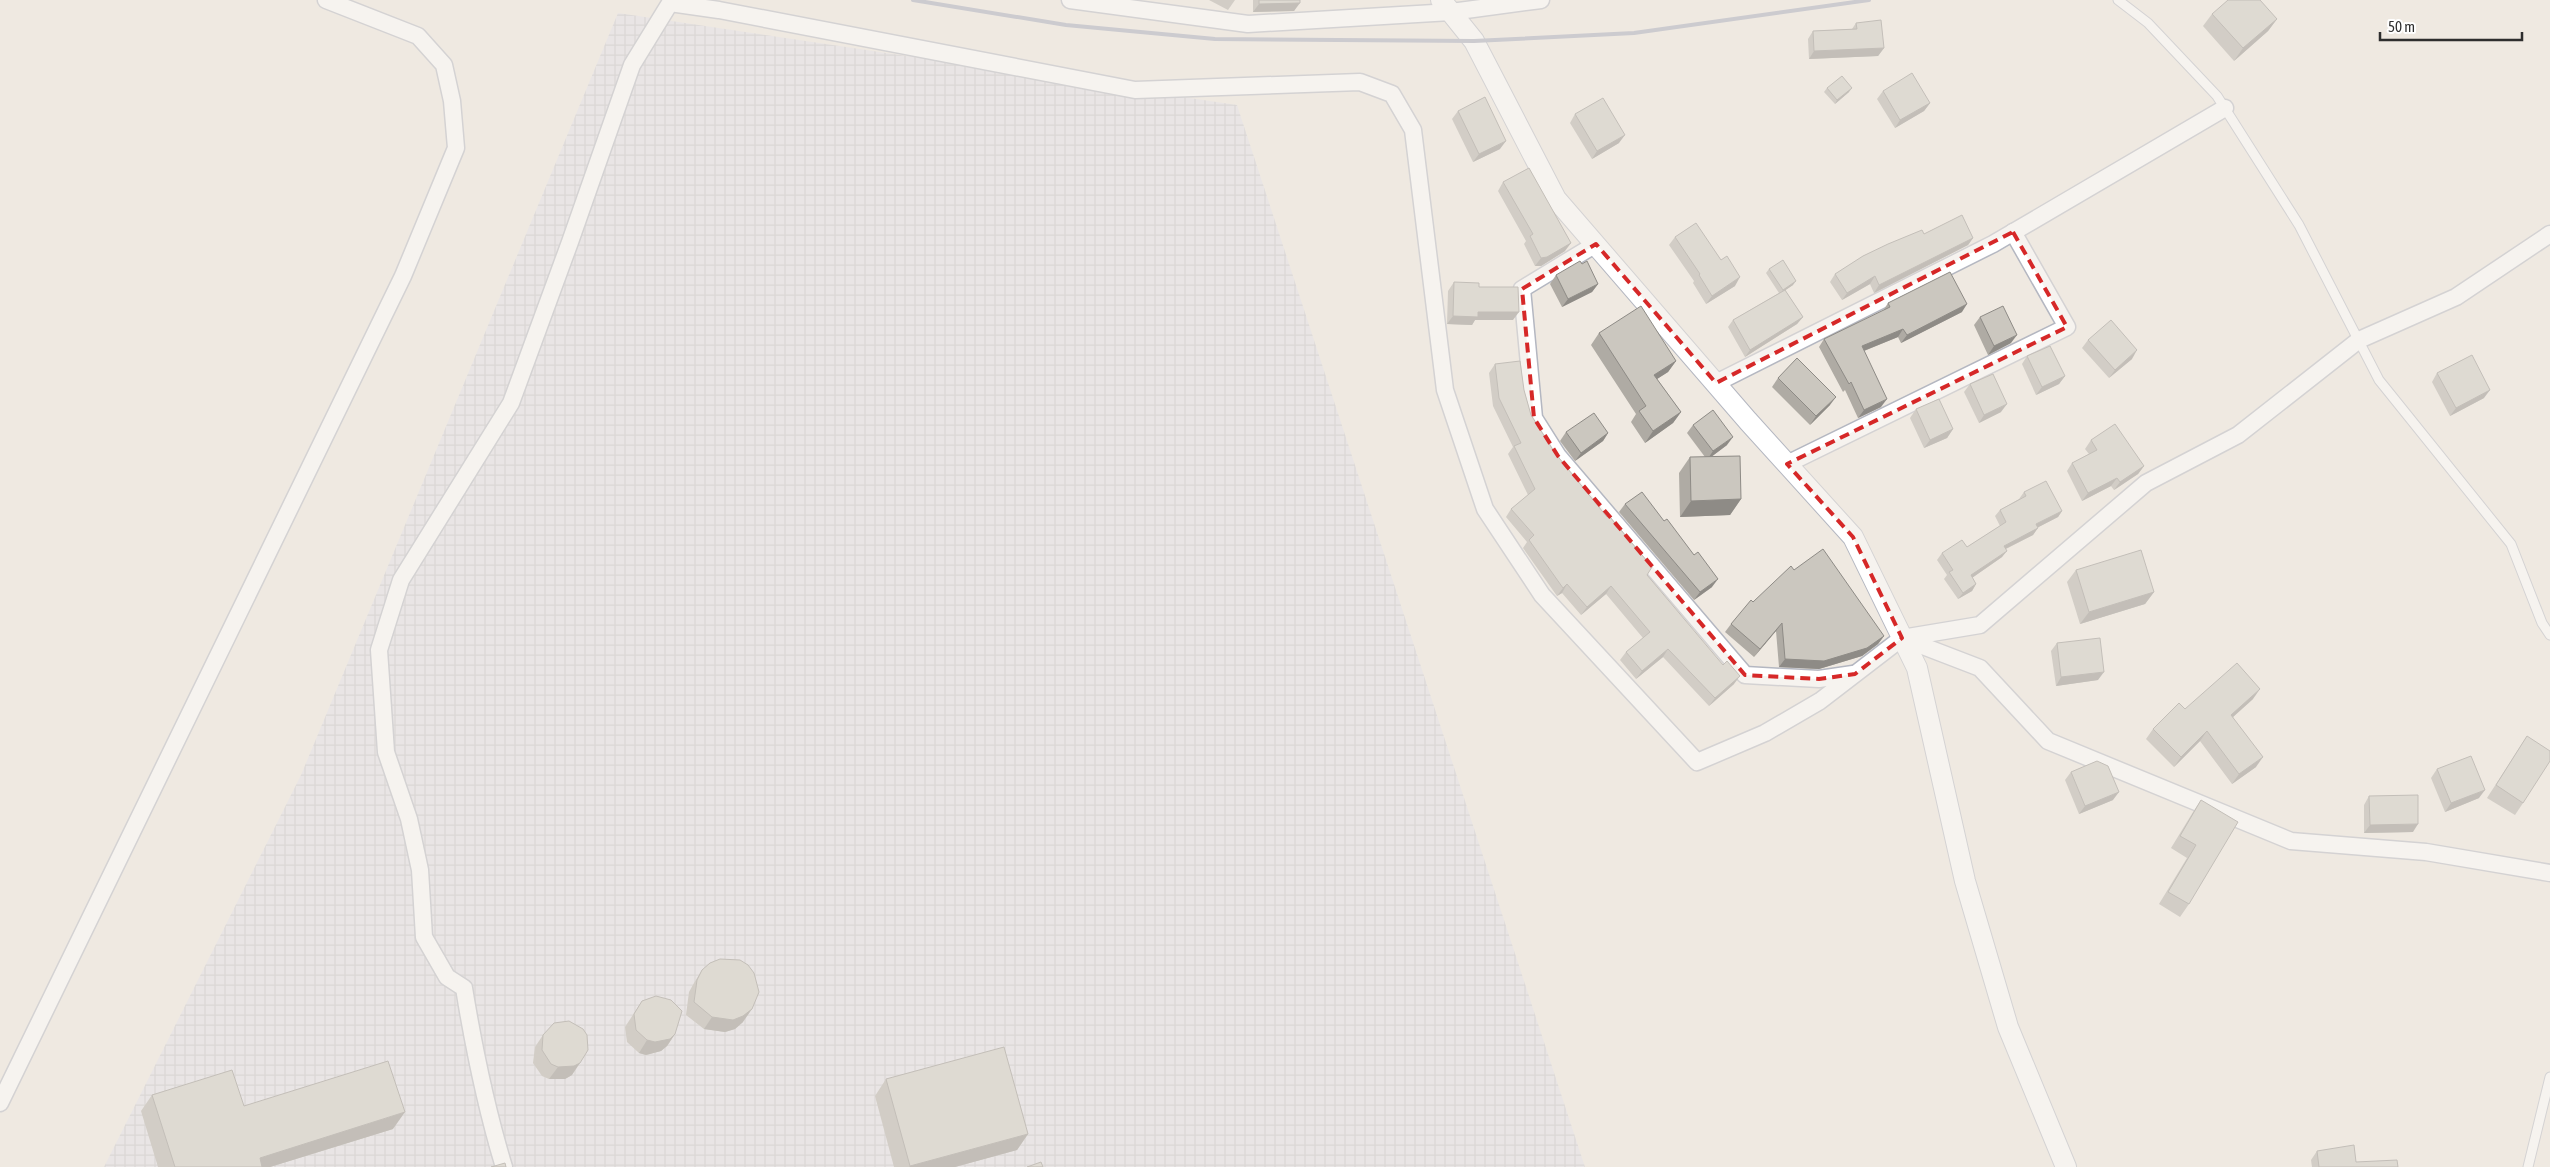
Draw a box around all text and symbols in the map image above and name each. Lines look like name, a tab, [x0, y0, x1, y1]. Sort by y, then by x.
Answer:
scale bar	[2380, 10, 2522, 42]
text: 50 m	[2388, 18, 2415, 35]

